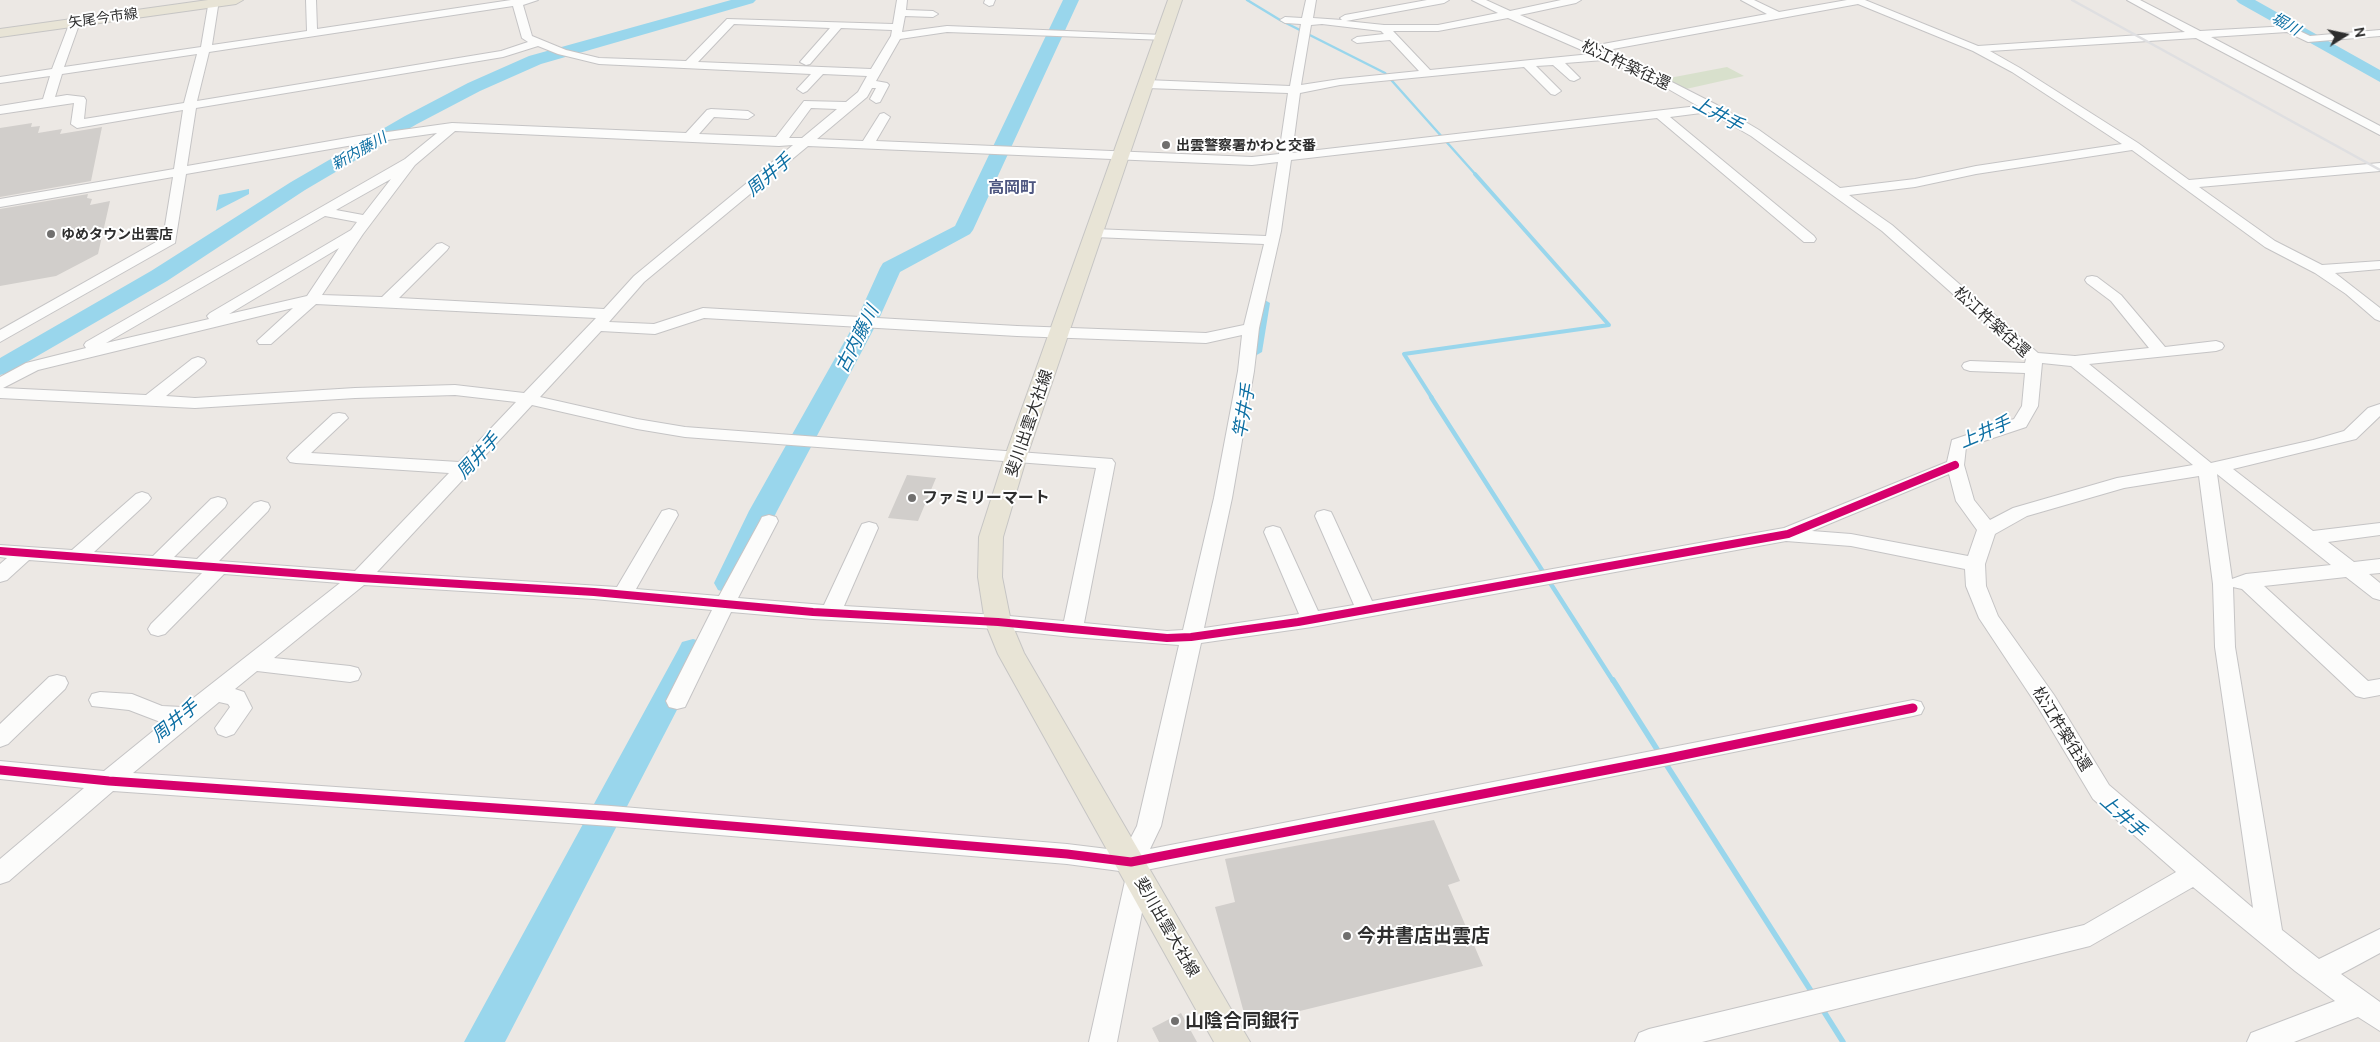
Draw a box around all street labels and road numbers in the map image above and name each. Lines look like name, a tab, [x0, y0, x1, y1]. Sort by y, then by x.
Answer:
street label: 矢尾今市線	[67, 5, 139, 31]
street label: 松江杵築往還	[1578, 36, 1674, 94]
street label: 松江杵築往還	[1950, 283, 2034, 361]
street label: 斐川出雲大社線	[1002, 367, 1056, 479]
street label: 松江杵築往還	[2028, 683, 2096, 775]
street label: 斐川出雲大社線	[1131, 874, 1203, 980]

